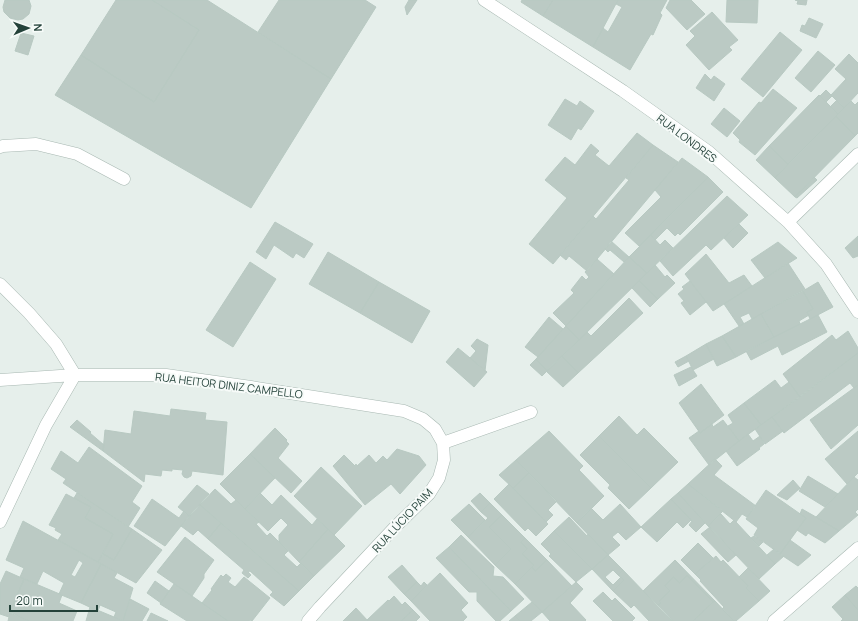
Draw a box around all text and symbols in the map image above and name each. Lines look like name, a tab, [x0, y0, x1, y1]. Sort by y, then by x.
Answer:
north arrow	[8, 8, 48, 48]
text: N	[31, 23, 46, 32]
street label: RUA LONDRES	[654, 111, 720, 166]
street label: RUA HEITOR DINIZ CAMPELLO	[154, 369, 304, 401]
street label: RUA LÚCIO PAIM	[368, 485, 436, 555]
scale bar	[10, 587, 97, 613]
text: 20 m	[16, 592, 43, 609]

